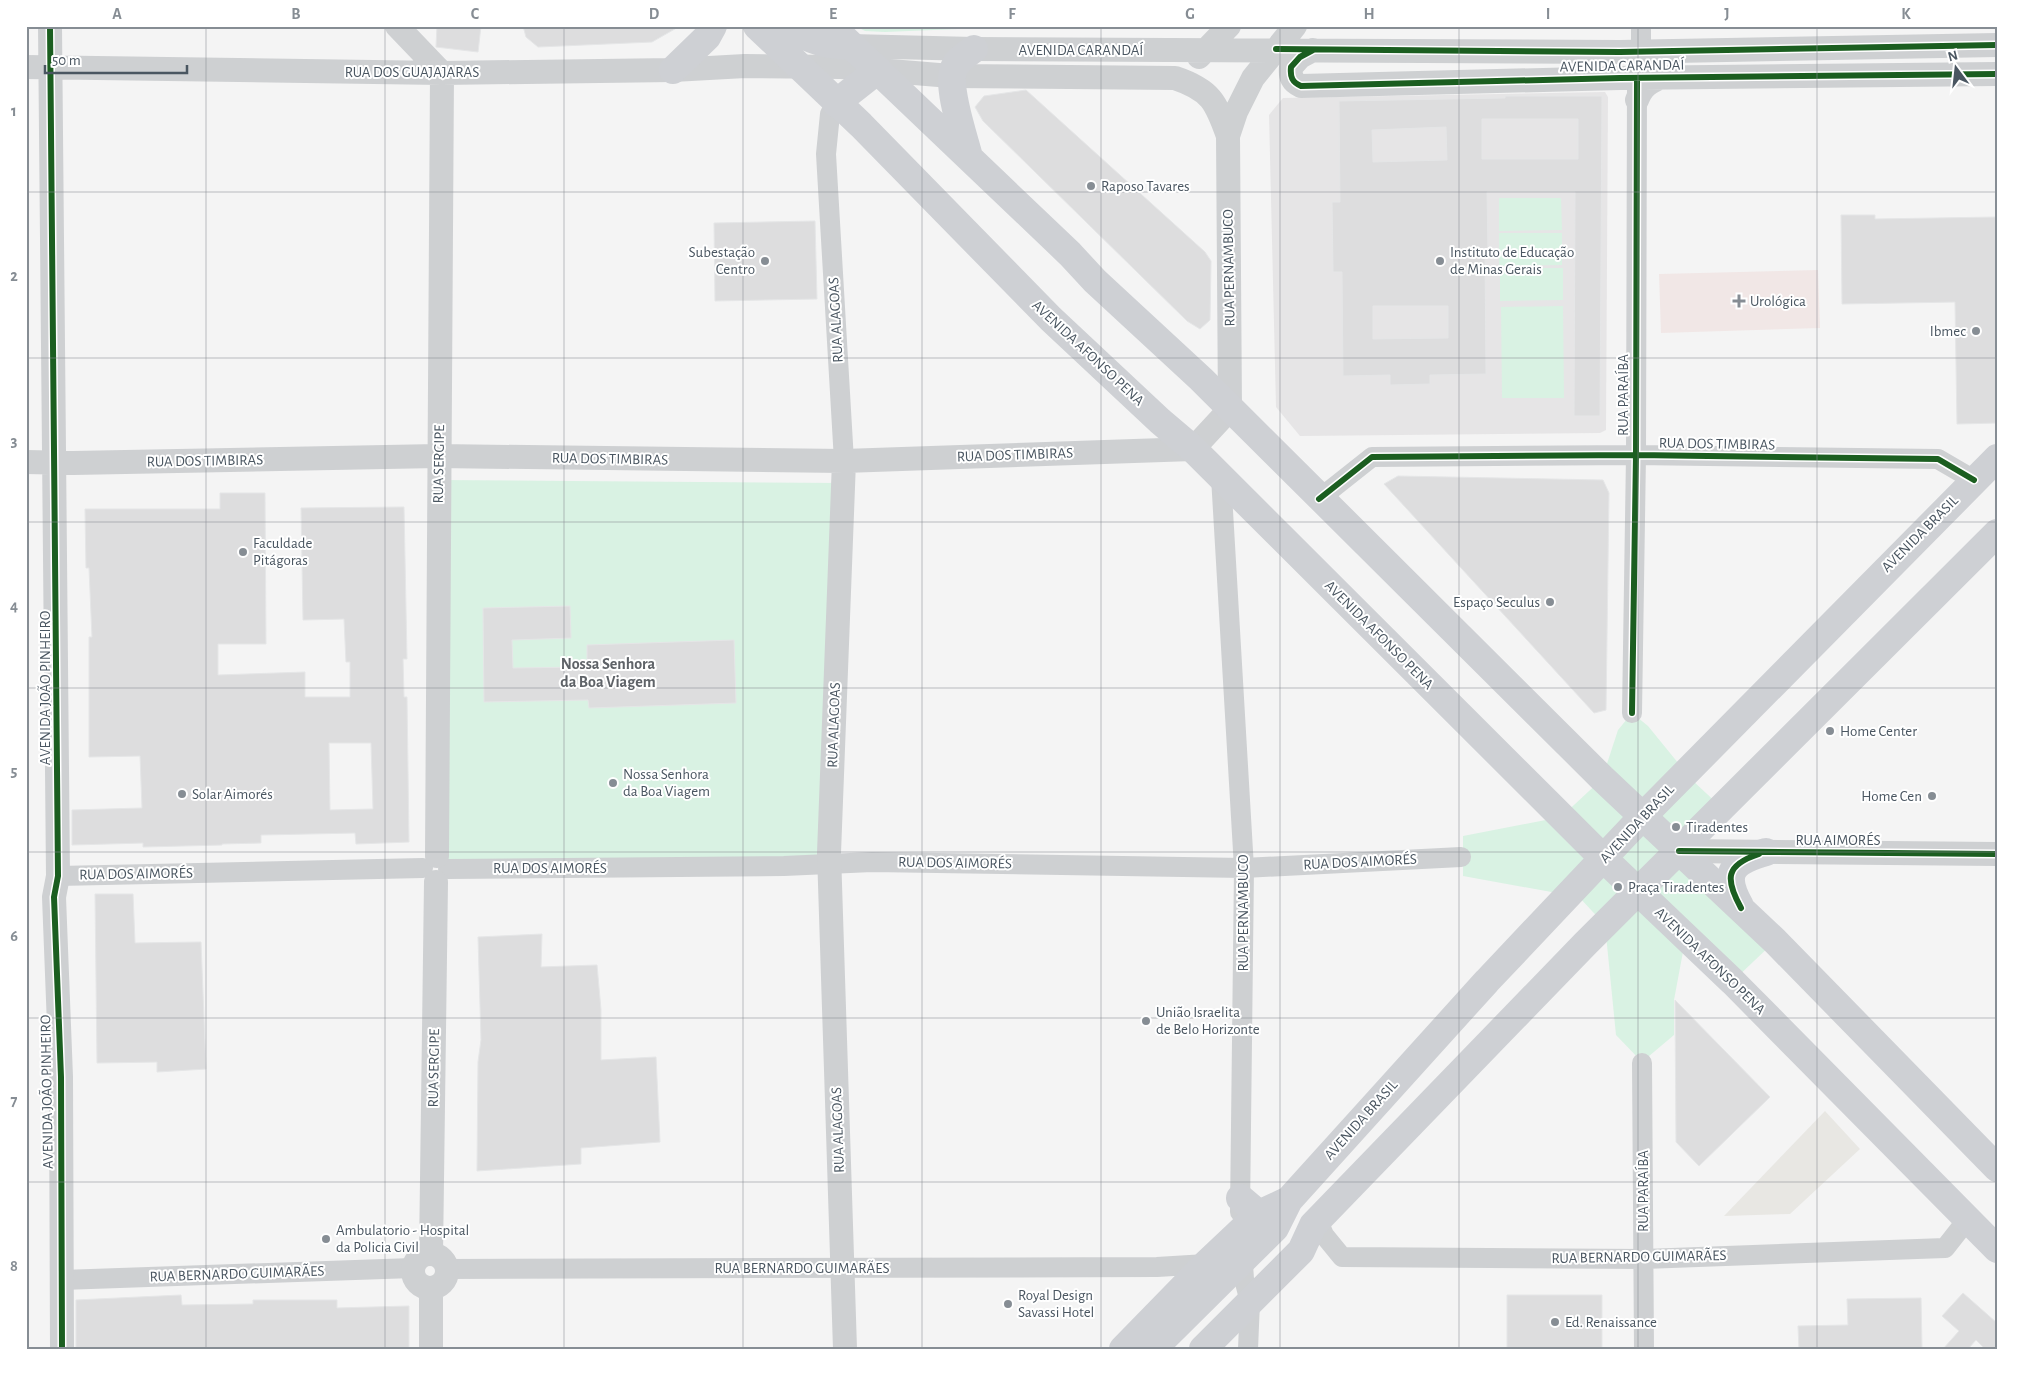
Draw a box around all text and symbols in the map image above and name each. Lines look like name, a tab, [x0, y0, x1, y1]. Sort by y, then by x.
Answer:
text: A	[112, 6, 122, 22]
text: B	[291, 6, 301, 22]
text: C	[471, 6, 480, 22]
text: D	[649, 6, 660, 22]
text: E	[829, 6, 837, 22]
text: F	[1008, 6, 1016, 22]
text: G	[1185, 6, 1195, 22]
text: H	[1363, 6, 1375, 22]
text: I	[1546, 6, 1550, 22]
text: J	[1724, 6, 1730, 22]
text: K	[1901, 6, 1911, 22]
street label: AVENIDA CARANDAÍ	[1019, 41, 1143, 58]
scale bar	[45, 42, 188, 74]
north arrow	[1930, 42, 1980, 92]
text: N	[1946, 48, 1959, 64]
text: 50 m	[52, 53, 81, 68]
street label: AVENIDA CARANDAÍ	[1559, 55, 1685, 75]
street label: RUA DOS GUAJAJARAS	[345, 65, 479, 80]
text: 1	[11, 103, 17, 119]
place label: Raposo Tavares	[1101, 179, 1190, 194]
marker: Raposo Tavares	[1085, 180, 1097, 192]
street label: RUA PERNAMBUCO	[1220, 209, 1238, 327]
place label: Subestação Centro	[688, 245, 755, 277]
place label: Instituto de Educação de Minas Gerais	[1450, 245, 1574, 277]
marker: Subestação Centro	[759, 255, 771, 267]
marker: Instituto de Educação de Minas Gerais	[1434, 255, 1446, 267]
text: 2	[10, 268, 18, 284]
street label: RUA ALAGOAS	[826, 277, 846, 363]
marker: Urológica	[1732, 294, 1746, 308]
place label: Urológica	[1750, 294, 1806, 309]
street label: AVENIDA AFONSO PENA	[1029, 297, 1147, 409]
place label: Ibmec	[1930, 324, 1966, 339]
marker: Ibmec	[1970, 325, 1982, 337]
street label: RUA PARAÍBA	[1614, 354, 1631, 436]
street label: RUA SERGIPE	[431, 424, 447, 504]
text: 3	[11, 433, 18, 449]
street label: RUA DOS TIMBIRAS	[1659, 435, 1775, 453]
street label: RUA DOS TIMBIRAS	[957, 445, 1073, 465]
street label: RUA DOS TIMBIRAS	[552, 450, 668, 468]
street label: RUA DOS TIMBIRAS	[147, 452, 263, 470]
street label: AVENIDA BRASIL	[1879, 492, 1962, 575]
place label: Faculdade Pitágoras	[253, 536, 313, 568]
marker: Faculdade Pitágoras	[237, 546, 249, 558]
street label: AVENIDA AFONSO PENA	[1322, 578, 1436, 692]
place label: Espaço Seculus	[1453, 595, 1540, 610]
marker: Espaço Seculus	[1544, 596, 1556, 608]
text: 4	[10, 598, 18, 614]
street label: AVENIDA JOÃO PINHEIRO	[37, 611, 53, 765]
district label: Nossa Senhora da Boa Viagem	[560, 656, 656, 690]
street label: RUA ALAGOAS	[825, 682, 843, 768]
place label: Home Center	[1840, 724, 1917, 739]
marker: Home Center	[1824, 725, 1836, 737]
text: 5	[11, 763, 18, 779]
place label: Nossa Senhora da Boa Viagem	[623, 767, 710, 799]
marker: Nossa Senhora da Boa Viagem	[607, 777, 619, 789]
street label: AVENIDA BRASIL	[1597, 781, 1678, 866]
place label: Solar Aimorés	[192, 787, 273, 802]
marker: Solar Aimorés	[176, 788, 188, 800]
place label: Home Cen	[1861, 789, 1922, 804]
marker: Home Cen	[1926, 790, 1938, 802]
place label: Tiradentes	[1686, 820, 1748, 835]
marker: Tiradentes	[1670, 821, 1682, 833]
street label: RUA AIMORÉS	[1796, 831, 1881, 848]
street label: RUA DOS AIMORÉS	[1303, 850, 1417, 872]
street label: RUA DOS AIMORÉS	[898, 853, 1012, 871]
street label: RUA PERNAMBUCO	[1236, 854, 1251, 972]
street label: RUA DOS AIMORÉS	[493, 859, 607, 876]
street label: RUA DOS AIMORÉS	[79, 864, 193, 882]
place label: Praça Tiradentes	[1628, 880, 1724, 895]
marker: Praça Tiradentes	[1612, 881, 1624, 893]
street label: AVENIDA AFONSO PENA	[1652, 905, 1768, 1018]
text: 6	[10, 928, 18, 944]
place label: União Israelita de Belo Horizonte	[1156, 1005, 1260, 1037]
street label: AVENIDA JOÃO PINHEIRO	[37, 1015, 56, 1169]
marker: União Israelita de Belo Horizonte	[1140, 1015, 1152, 1027]
street label: RUA SERGIPE	[426, 1028, 442, 1108]
street label: AVENIDA BRASIL	[1322, 1077, 1401, 1163]
street label: RUA ALAGOAS	[829, 1087, 847, 1173]
text: 7	[11, 1093, 18, 1109]
street label: RUA PARAÍBA	[1634, 1150, 1651, 1232]
place label: Ambulatorio - Hospital da Policia Civil	[336, 1223, 469, 1255]
marker: Ambulatorio - Hospital da Policia Civil	[320, 1233, 332, 1245]
street label: RUA BERNARDO GUIMARÃES	[1551, 1247, 1727, 1266]
text: 8	[10, 1258, 18, 1274]
street label: RUA BERNARDO GUIMARÃES	[714, 1260, 890, 1276]
street label: RUA BERNARDO GUIMARÃES	[149, 1262, 325, 1285]
place label: Royal Design Savassi Hotel	[1018, 1288, 1094, 1320]
marker: Royal Design Savassi Hotel	[1002, 1298, 1014, 1310]
place label: Ed. Renaissance	[1565, 1315, 1657, 1330]
marker: Ed. Renaissance	[1549, 1316, 1561, 1328]

